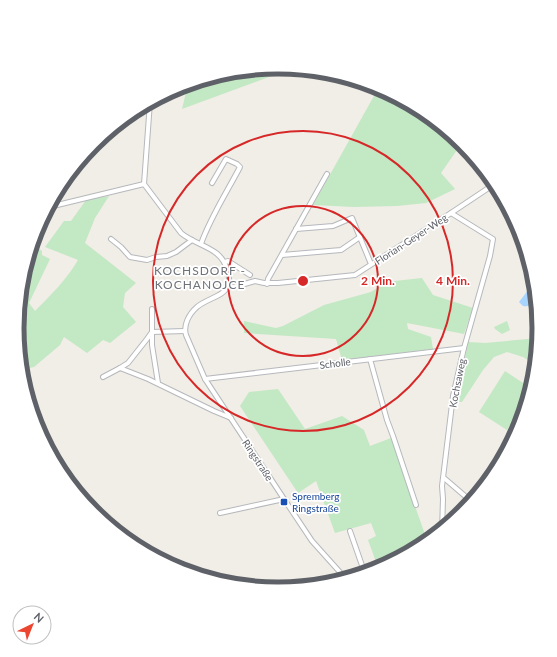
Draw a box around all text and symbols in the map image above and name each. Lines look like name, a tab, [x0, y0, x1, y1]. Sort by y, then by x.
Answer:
street label: Florian-Geyer-Weg	[373, 211, 449, 267]
district label: KOCHSDORF - KOCHANOJCE	[154, 263, 246, 292]
text: 2 Min.	[361, 273, 395, 288]
text: 4 Min.	[436, 273, 470, 288]
centre of rings	[296, 274, 310, 288]
street label: Scholle	[319, 355, 351, 371]
street label: Kochsaweg	[446, 357, 468, 409]
street label: Ringstraße	[240, 437, 276, 483]
place label: Spremberg Ringstraße	[292, 490, 339, 514]
marker: Spremberg Ringstraße	[279, 497, 289, 507]
north arrow	[12, 605, 52, 645]
text: N	[32, 610, 47, 625]

